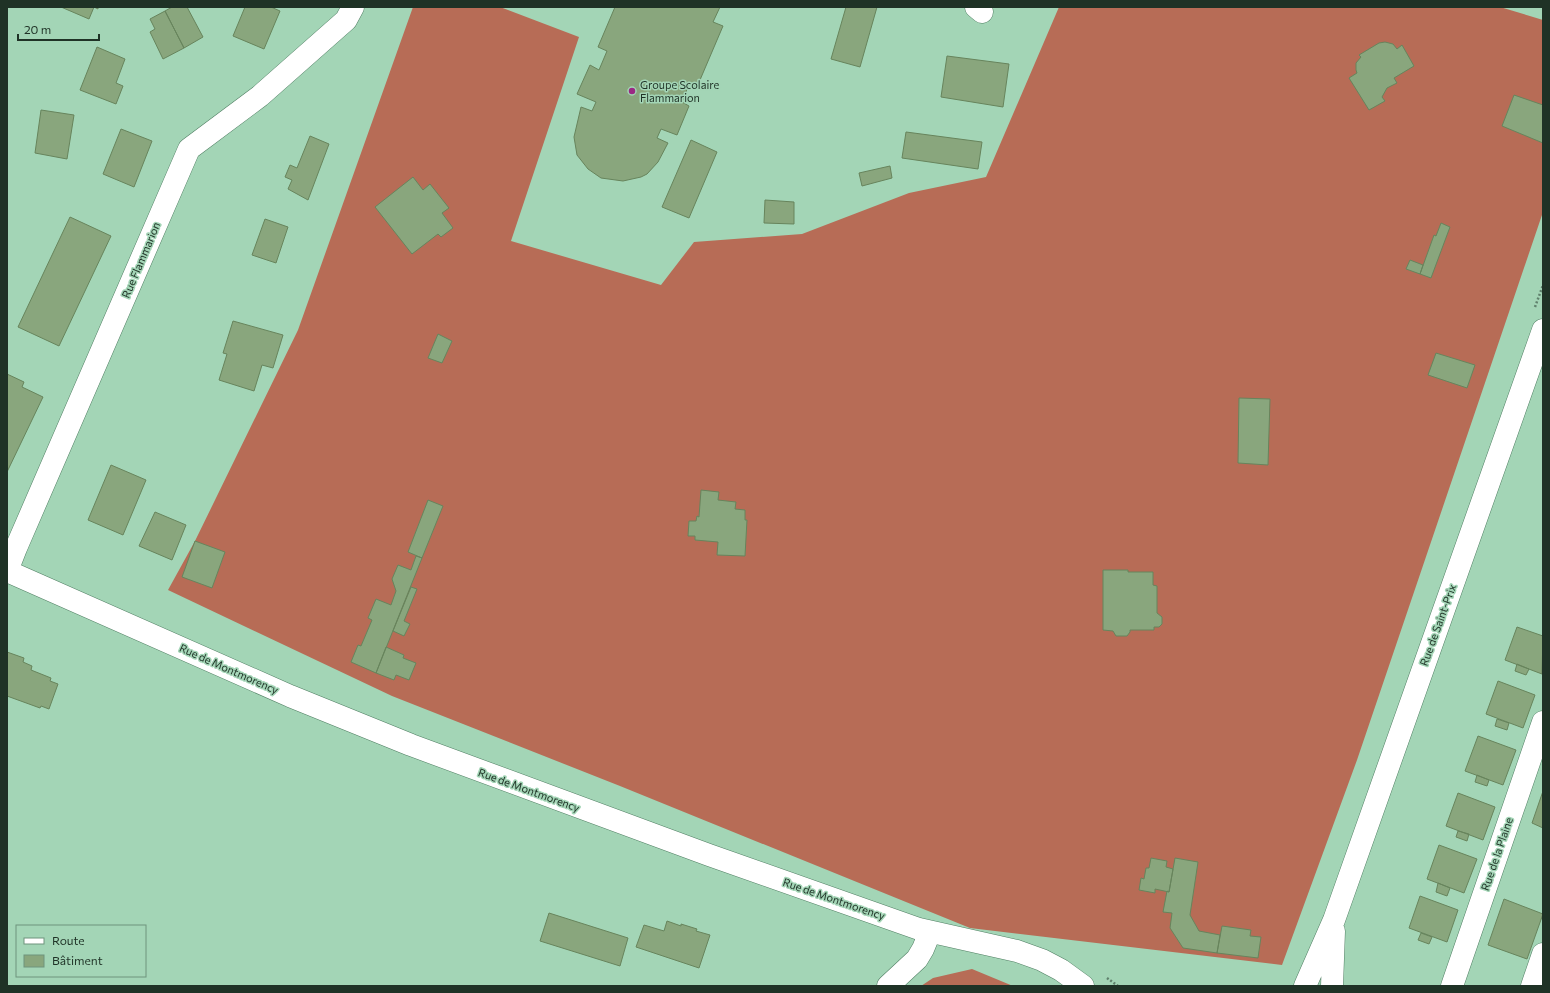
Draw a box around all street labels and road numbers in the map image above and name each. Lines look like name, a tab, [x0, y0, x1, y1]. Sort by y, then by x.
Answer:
street label: Rue Flammarion	[119, 220, 162, 300]
street label: Rue de Saint-Prix	[1417, 582, 1458, 668]
street label: Rue de Montmorency	[178, 641, 281, 696]
street label: Rue de Montmorency	[477, 765, 582, 814]
street label: Rue de la Plaine	[1478, 815, 1515, 892]
street label: Rue de Montmorency	[781, 875, 887, 922]

